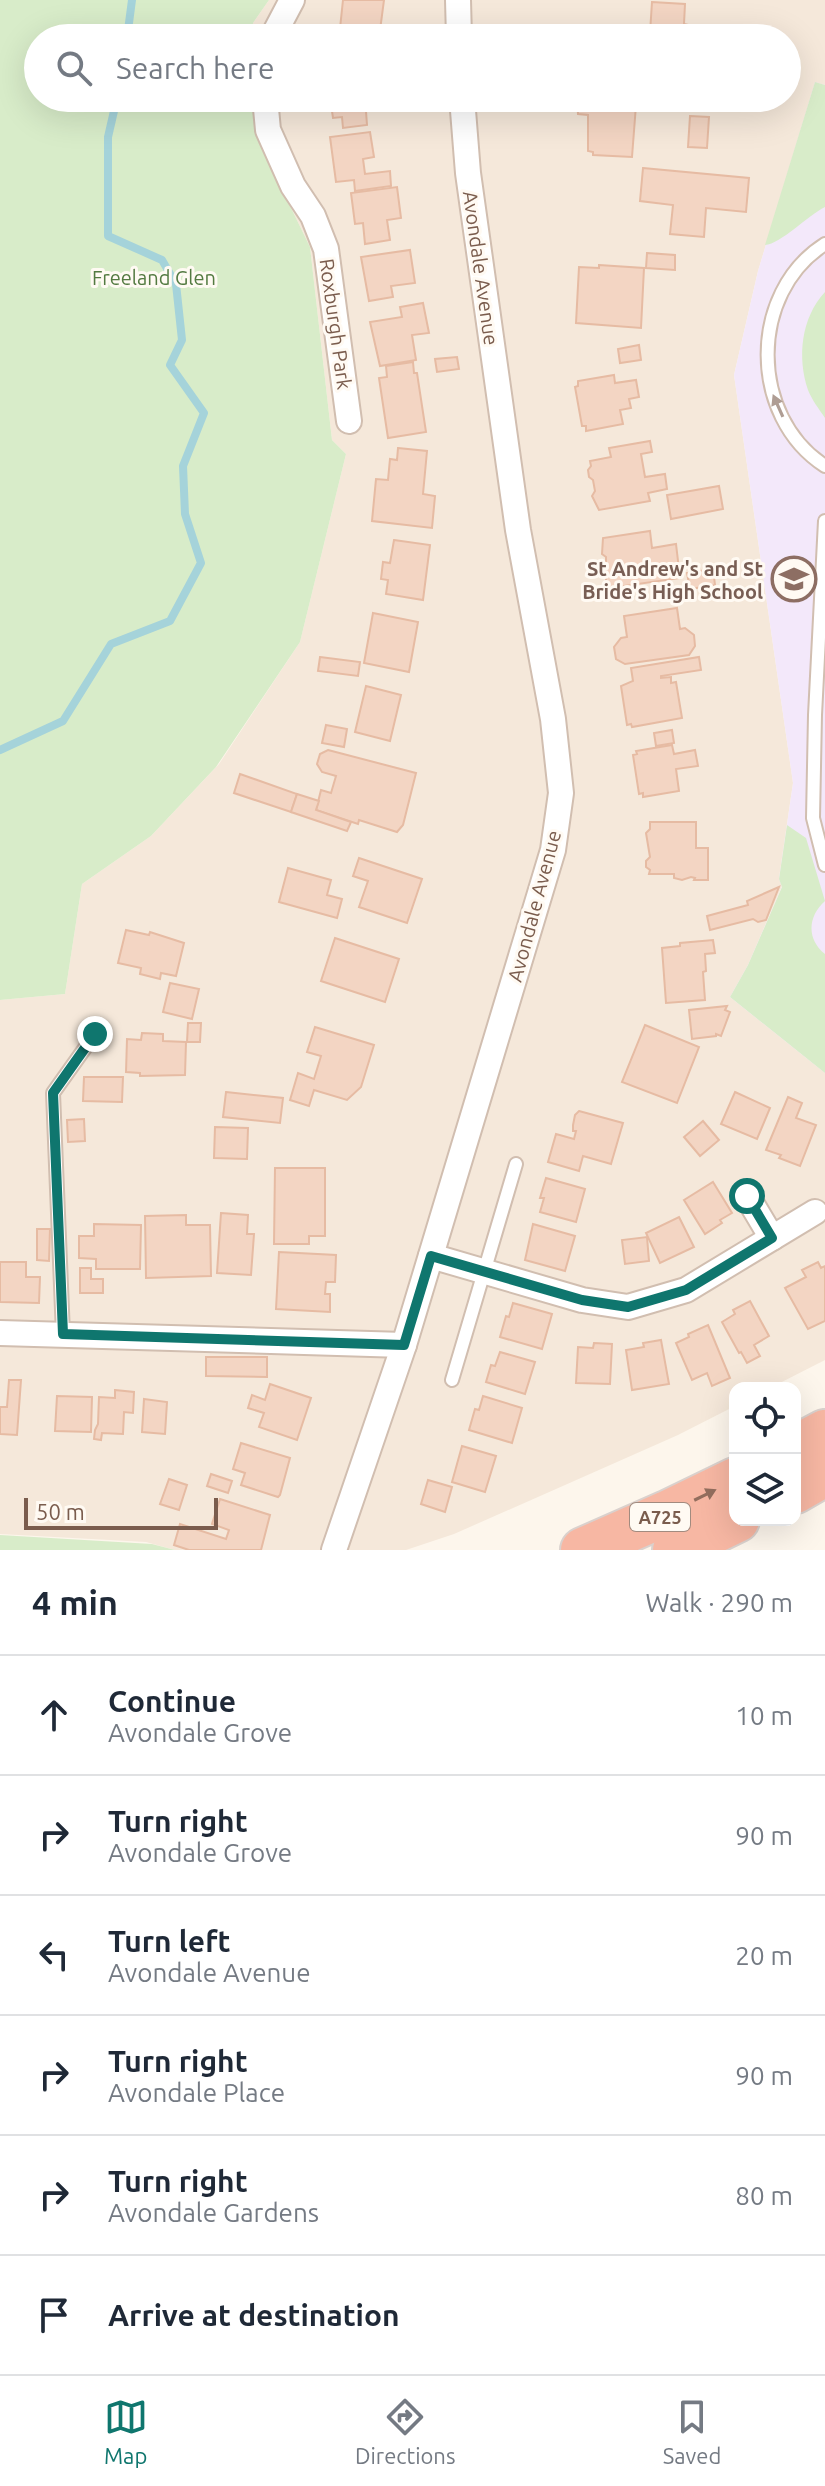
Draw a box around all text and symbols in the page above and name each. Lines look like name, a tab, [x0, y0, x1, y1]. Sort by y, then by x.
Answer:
search box	[24, 24, 801, 112]
icon: search	[52, 46, 96, 90]
text: Search here	[116, 51, 275, 85]
street label: Avondale Avenue	[459, 189, 503, 347]
street label: Roxburgh Park	[315, 257, 357, 391]
park label: Freeland Glen	[92, 266, 216, 289]
one-way arrow	[771, 394, 784, 418]
school or university icon: St Andrew's and St Bride's High School	[770, 555, 818, 603]
place label: St Andrew's and St Bride's High School	[582, 557, 763, 603]
street label: Avondale Avenue	[503, 828, 565, 984]
route end	[77, 1016, 113, 1052]
route start	[729, 1178, 765, 1214]
map controls	[729, 1382, 801, 1526]
button: locate	[729, 1382, 801, 1454]
button: layers	[729, 1454, 801, 1526]
one-way arrow	[693, 1488, 717, 1502]
scale bar	[24, 1494, 218, 1530]
text: 50 m	[36, 1499, 85, 1524]
road number: A725	[630, 1503, 690, 1531]
text: 4 min	[32, 1583, 118, 1621]
text: Walk · 290 m	[645, 1588, 793, 1617]
text: Continue	[108, 1684, 236, 1718]
icon: ahead	[32, 1693, 76, 1737]
text: 10 m	[735, 1701, 793, 1730]
text: Avondale Grove	[108, 1718, 292, 1747]
text: Turn right	[108, 1804, 248, 1838]
icon: right	[32, 1813, 76, 1857]
text: 90 m	[735, 1821, 793, 1850]
text: Avondale Grove	[108, 1838, 292, 1867]
text: Turn left	[108, 1924, 230, 1958]
icon: left	[32, 1933, 76, 1977]
text: 20 m	[735, 1941, 793, 1970]
text: Avondale Avenue	[108, 1958, 311, 1987]
text: Turn right	[108, 2044, 248, 2078]
icon: right	[32, 2053, 76, 2097]
text: 90 m	[735, 2061, 793, 2090]
text: Avondale Place	[108, 2078, 285, 2107]
text: Turn right	[108, 2164, 248, 2198]
icon: right	[32, 2173, 76, 2217]
text: 80 m	[735, 2181, 793, 2210]
text: Avondale Gardens	[108, 2198, 319, 2227]
icon: arrive	[32, 2293, 76, 2337]
text: Arrive at destination	[108, 2298, 400, 2332]
tab: Map	[104, 2395, 148, 2468]
tab: Directions	[355, 2395, 455, 2468]
tab: Saved	[663, 2395, 721, 2468]

